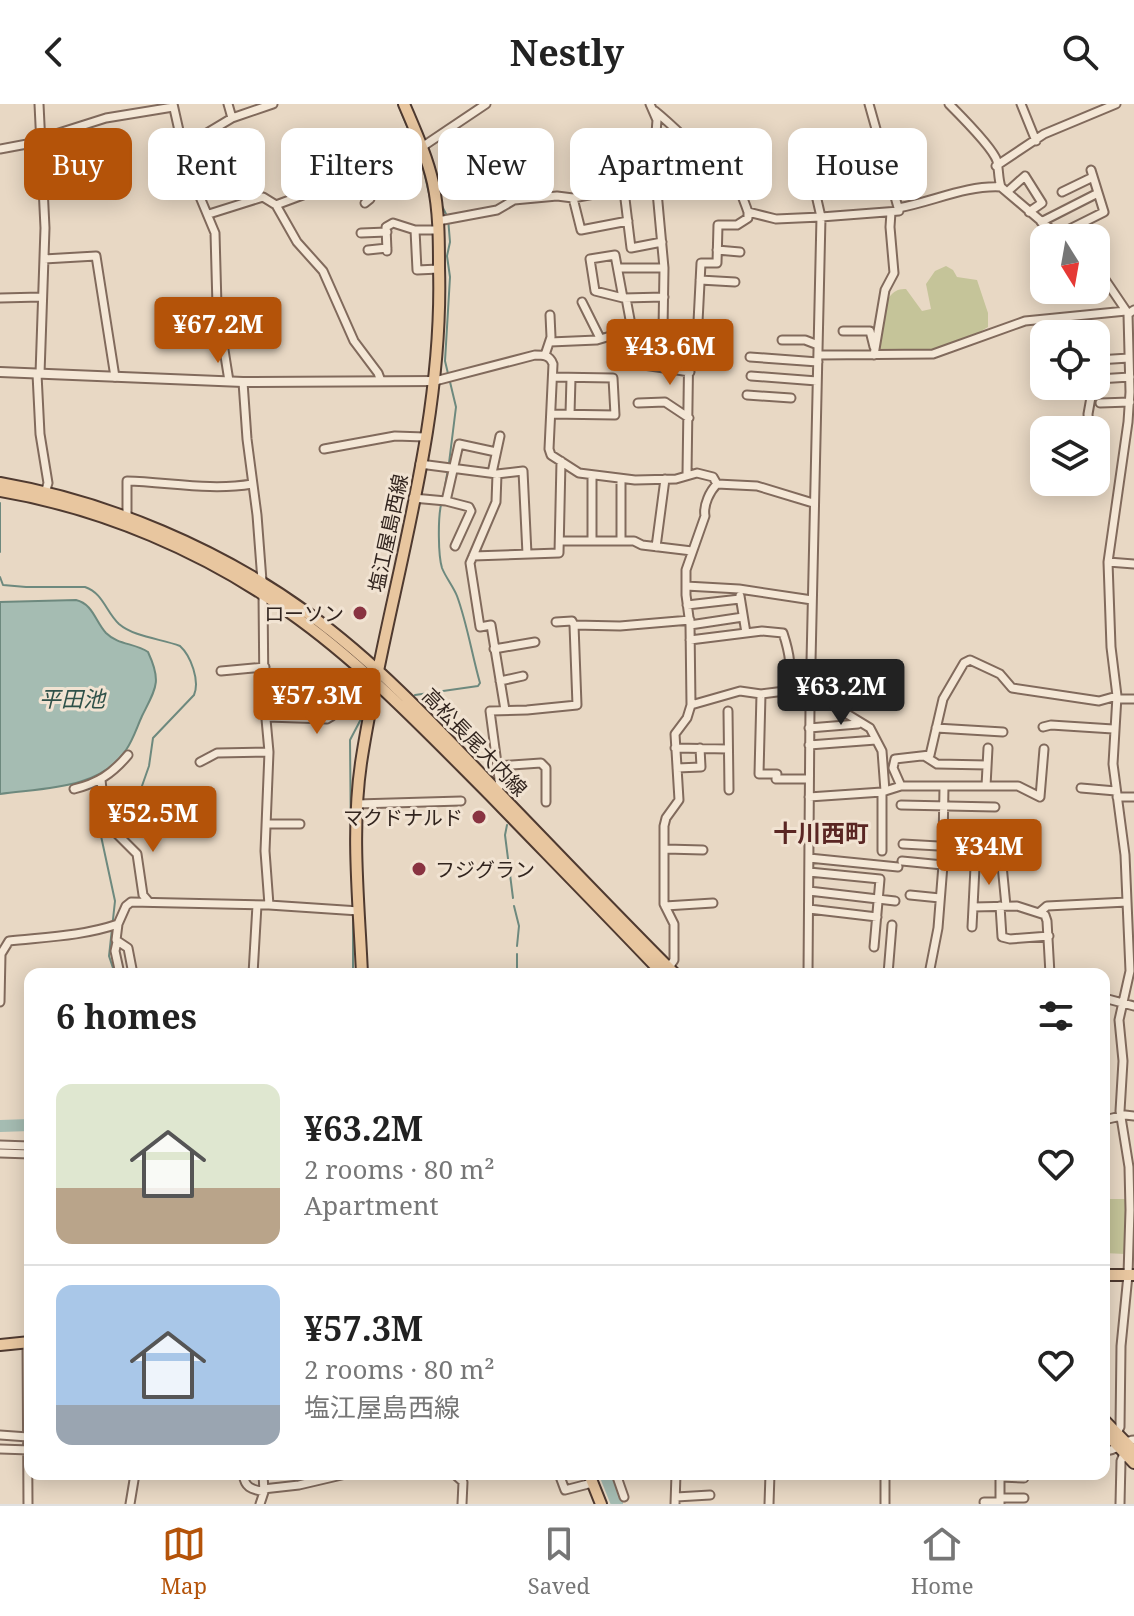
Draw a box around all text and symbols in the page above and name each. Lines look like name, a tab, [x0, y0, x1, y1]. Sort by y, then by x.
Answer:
text: Nestly	[510, 28, 624, 77]
icon: back	[32, 30, 76, 74]
icon: search	[1058, 30, 1102, 74]
chip: Buy	[24, 128, 132, 200]
chip: Rent	[148, 128, 265, 200]
chip: Filters	[281, 128, 422, 200]
chip: New	[438, 128, 554, 200]
chip: Apartment	[570, 128, 772, 200]
chip: House	[788, 128, 927, 200]
north arrow	[1030, 224, 1110, 304]
map controls	[1030, 224, 1110, 496]
pin: ¥67.2M	[153, 297, 283, 365]
text: ¥67.2M	[172, 305, 264, 341]
pin: ¥43.6M	[605, 319, 735, 387]
button: locate	[1030, 320, 1110, 400]
text: ¥43.6M	[624, 327, 716, 363]
button: layers	[1030, 416, 1110, 496]
street label: 塩江屋島西線	[362, 472, 414, 594]
place label: ローソン	[264, 600, 344, 627]
marker: ローソン	[351, 604, 369, 622]
pin: ¥63.2M	[776, 659, 906, 727]
text: ¥63.2M	[795, 667, 887, 703]
pin: ¥57.3M	[252, 668, 382, 736]
text: ¥57.3M	[271, 676, 363, 712]
street label: 高松長尾大内線	[417, 682, 533, 802]
water label: 平田池	[39, 683, 107, 713]
pin: ¥52.5M	[88, 786, 218, 854]
text: ¥52.5M	[107, 794, 199, 830]
place label: マクドナルド	[343, 804, 463, 831]
marker: マクドナルド	[470, 808, 488, 826]
district label: 十川西町	[773, 816, 869, 849]
pin: ¥34M	[942, 819, 1036, 887]
text: ¥34M	[955, 827, 1023, 863]
place label: フジグラン	[435, 856, 535, 883]
marker: フジグラン	[410, 860, 428, 878]
text: 6 homes	[56, 993, 197, 1039]
icon: filters	[1034, 994, 1078, 1038]
text: ¥63.2M	[304, 1105, 423, 1151]
icon: home	[120, 1116, 216, 1212]
icon: heart	[1034, 1142, 1078, 1186]
text: 2 rooms · 80 m²	[304, 1151, 495, 1187]
text: Apartment	[304, 1187, 439, 1223]
text: ¥57.3M	[304, 1305, 423, 1351]
icon: home	[120, 1317, 216, 1413]
icon: heart	[1034, 1343, 1078, 1387]
text: 2 rooms · 80 m²	[304, 1351, 495, 1387]
text: 塩江屋島西線	[304, 1389, 460, 1425]
tab: Map	[160, 1522, 207, 1600]
tab: Saved	[528, 1522, 590, 1600]
tab: Home	[911, 1522, 974, 1600]

